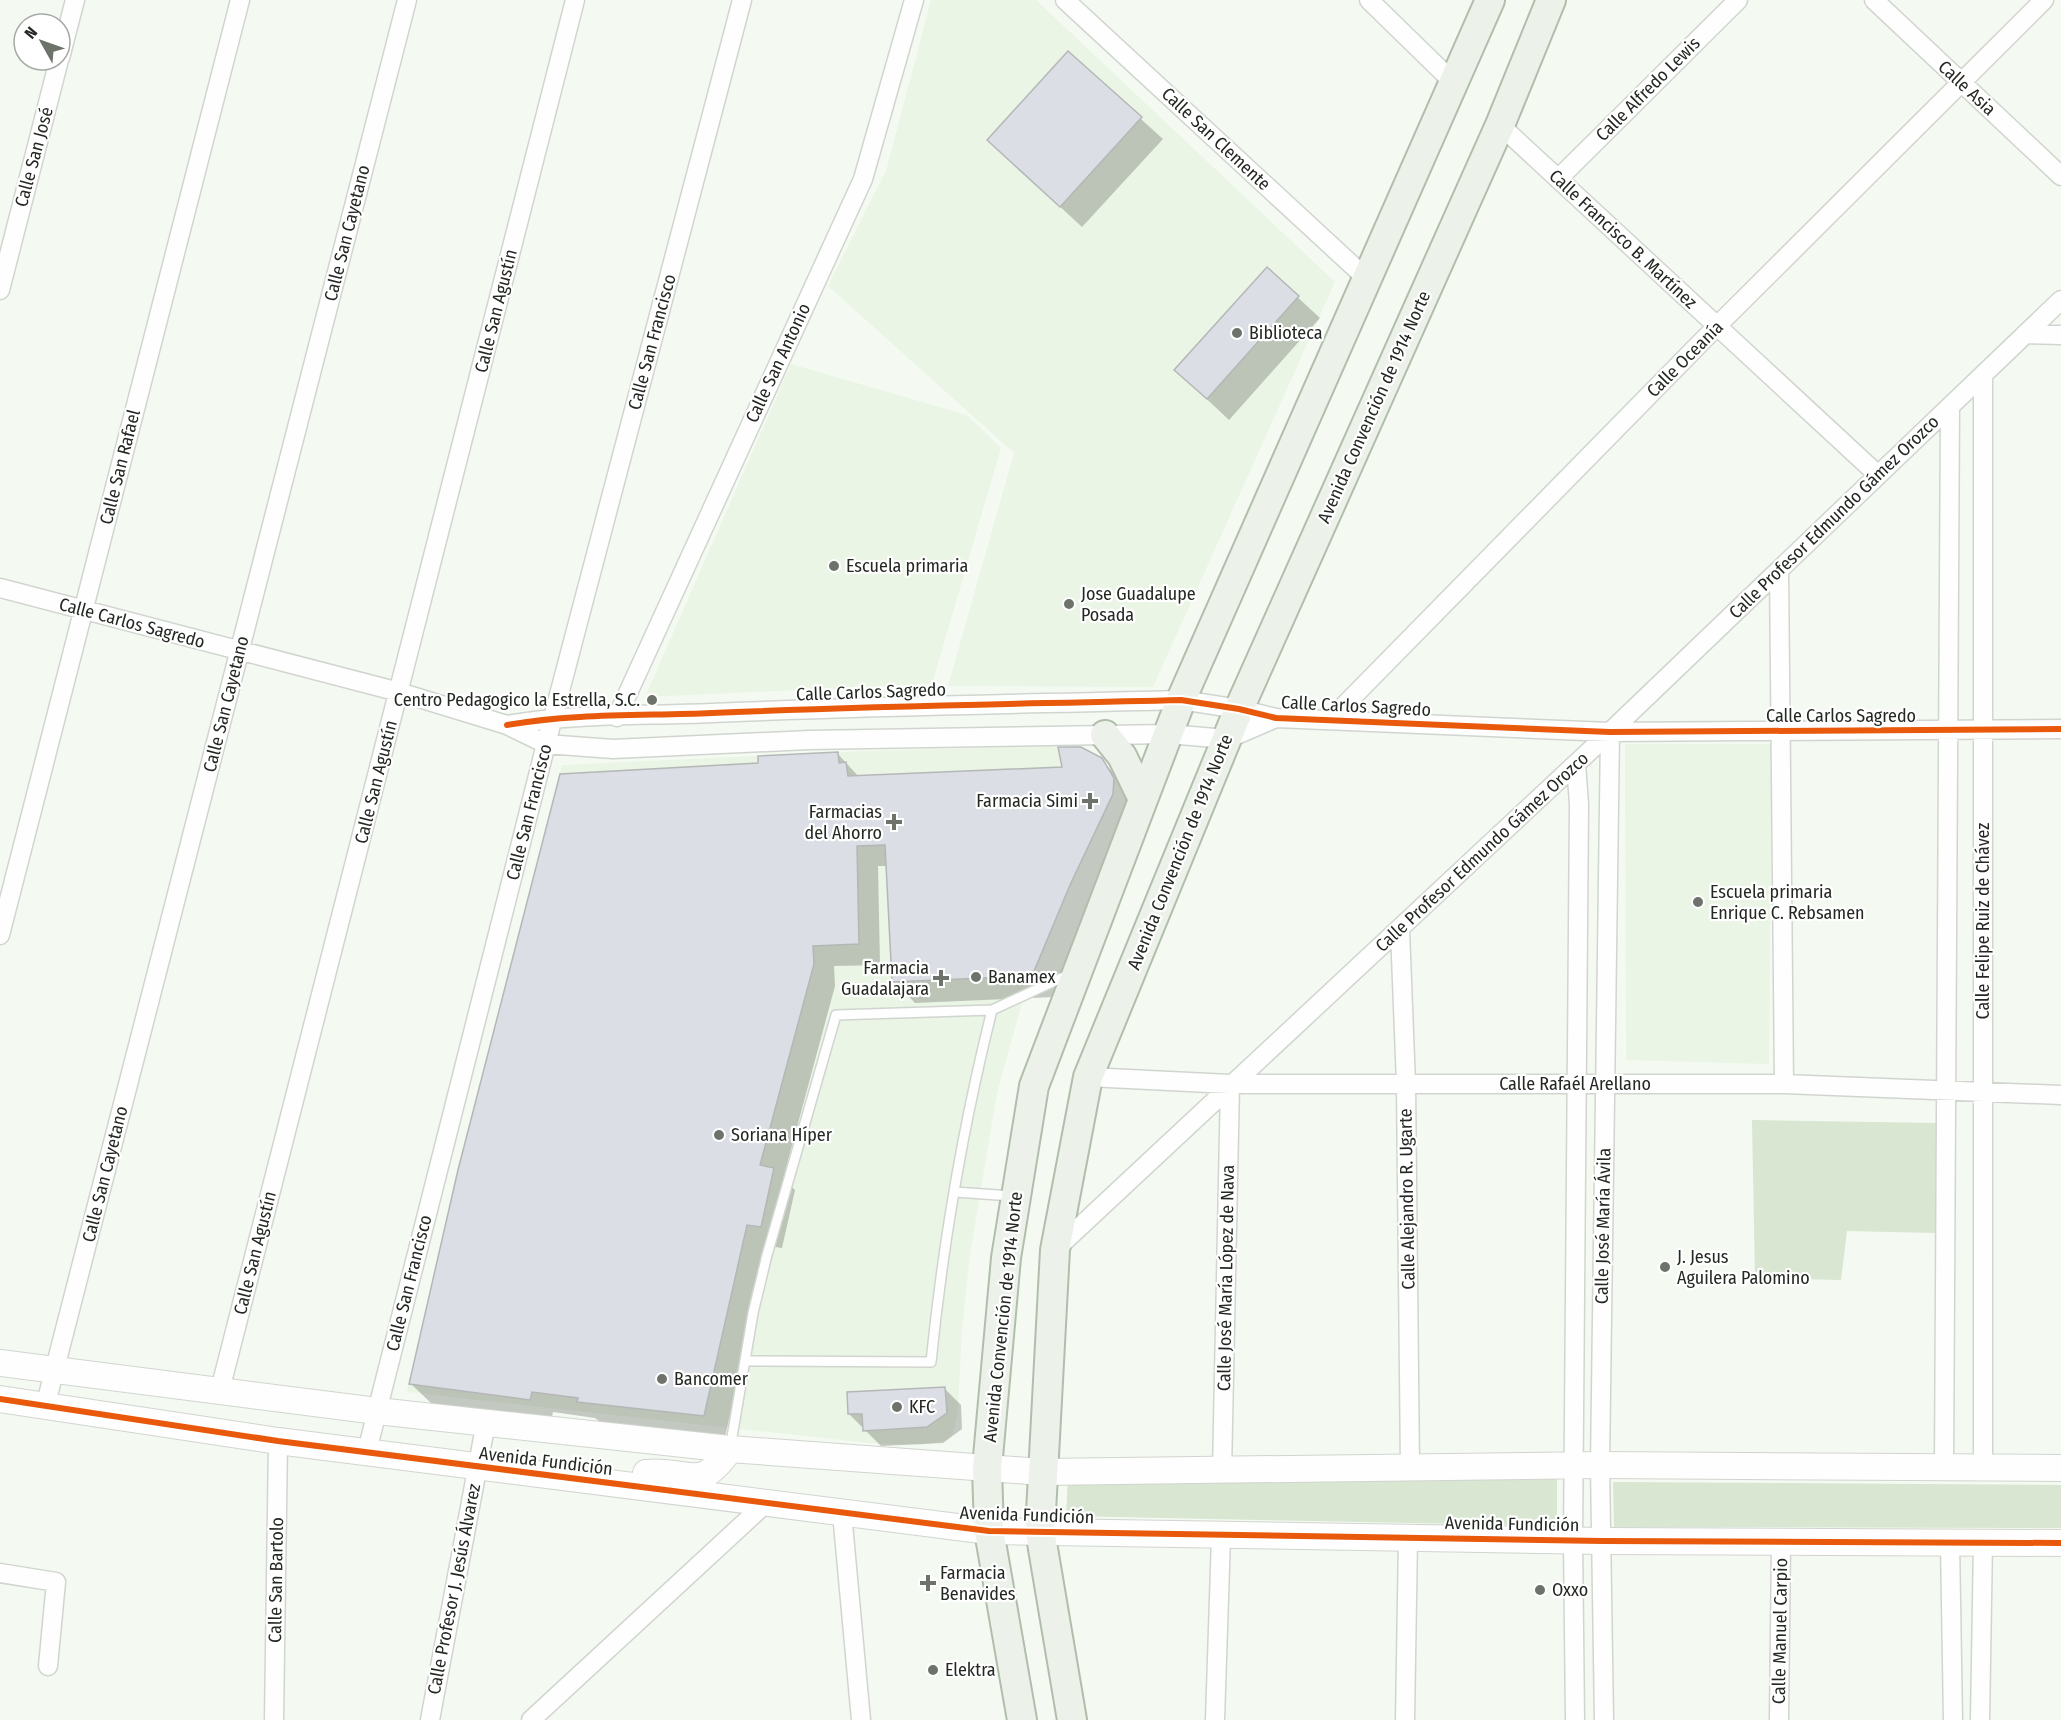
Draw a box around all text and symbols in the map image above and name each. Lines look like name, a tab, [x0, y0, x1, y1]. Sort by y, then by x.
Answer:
north arrow	[12, 12, 72, 72]
text: N	[21, 23, 41, 42]
street label: Calle Alfredo Lewis	[1591, 32, 1705, 146]
street label: Calle Asia	[1934, 56, 2000, 120]
street label: Calle San Clemente	[1157, 83, 1275, 195]
street label: Calle San José	[10, 105, 58, 209]
street label: Calle San Cayetano	[319, 163, 375, 303]
street label: Calle Francisco B. Martínez	[1545, 165, 1701, 313]
street label: Calle San Agustín	[470, 247, 522, 375]
street label: Calle San Francisco	[623, 272, 681, 412]
street label: Avenida Convención de 1914 Norte	[1313, 287, 1435, 526]
street label: Calle San Antonio	[741, 300, 815, 426]
street label: Calle Oceanía	[1642, 316, 1728, 402]
place label: Biblioteca	[1249, 322, 1323, 344]
marker: Biblioteca	[1230, 326, 1244, 340]
street label: Calle San Rafael	[95, 407, 145, 527]
street label: Calle Profesor Edmundo Gámez Orozco	[1724, 411, 1944, 623]
place label: Escuela primaria	[846, 555, 968, 577]
marker: Escuela primaria	[827, 559, 841, 573]
place label: Jose Guadalupe Posada	[1081, 583, 1196, 626]
street label: Calle Carlos Sagredo	[57, 593, 207, 653]
marker: Jose Guadalupe Posada	[1062, 597, 1076, 611]
street label: Calle San Cayetano	[198, 634, 254, 774]
street label: Calle Carlos Sagredo	[796, 678, 946, 706]
place label: Centro Pedagogico la Estrella, S.C.	[394, 689, 640, 711]
street label: Calle Carlos Sagredo	[1280, 691, 1432, 721]
marker: Centro Pedagogico la Estrella, S.C.	[645, 693, 659, 707]
street label: Calle Carlos Sagredo	[1766, 705, 1916, 727]
street label: Calle San Agustín	[350, 718, 402, 846]
street label: Avenida Convención de 1914 Norte	[1123, 731, 1237, 973]
street label: Calle San Francisco	[501, 742, 557, 882]
street label: Calle Profesor Edmundo Gámez Orozco	[1371, 747, 1593, 957]
place label: Farmacia Simi	[976, 790, 1078, 812]
marker: Farmacia Simi	[1083, 794, 1097, 808]
place label: Farmacias del Ahorro	[805, 801, 882, 844]
marker: Farmacias del Ahorro	[887, 815, 901, 829]
street label: Calle Felipe Ruiz de Chávez	[1972, 823, 1994, 1019]
place label: Escuela primaria Enrique C. Rebsamen	[1710, 881, 1865, 924]
marker: Escuela primaria Enrique C. Rebsamen	[1691, 895, 1705, 909]
place label: Farmacia Guadalajara	[841, 957, 929, 1000]
place label: Banamex	[988, 966, 1056, 988]
marker: Banamex	[969, 970, 983, 984]
marker: Farmacia Guadalajara	[934, 971, 948, 985]
street label: Calle Rafaél Arellano	[1499, 1073, 1651, 1095]
street label: Calle San Cayetano	[77, 1104, 133, 1244]
street label: Calle Alejandro R. Ugarte	[1394, 1108, 1420, 1290]
place label: Soriana Híper	[731, 1124, 833, 1146]
marker: Soriana Híper	[712, 1128, 726, 1142]
street label: Calle José María Ávila	[1590, 1147, 1615, 1304]
street label: Calle José María López de Nava	[1213, 1164, 1239, 1391]
street label: Calle San Agustín	[229, 1189, 281, 1317]
street label: Avenida Convención de 1914 Norte	[979, 1191, 1027, 1443]
street label: Calle San Francisco	[381, 1213, 437, 1353]
place label: J. Jesus Aguilera Palomino	[1677, 1246, 1810, 1289]
marker: J. Jesus Aguilera Palomino	[1658, 1260, 1672, 1274]
place label: Bancomer	[674, 1368, 749, 1390]
marker: Bancomer	[655, 1372, 669, 1386]
place label: KFC	[909, 1396, 935, 1418]
marker: KFC	[890, 1400, 904, 1414]
street label: Avenida Fundición	[478, 1442, 614, 1480]
street label: Calle Profesor J. Jesús Álvarez	[422, 1481, 485, 1696]
street label: Avenida Fundición	[959, 1502, 1095, 1528]
street label: Avenida Fundición	[1445, 1512, 1579, 1536]
street label: Calle San Bartolo	[264, 1517, 288, 1643]
street label: Calle Manuel Carpio	[1768, 1558, 1792, 1704]
place label: Farmacia Benavides	[940, 1562, 1016, 1605]
marker: Farmacia Benavides	[921, 1576, 935, 1590]
place label: Oxxo	[1552, 1579, 1588, 1601]
marker: Oxxo	[1533, 1583, 1547, 1597]
place label: Elektra	[945, 1659, 996, 1681]
marker: Elektra	[926, 1663, 940, 1677]

